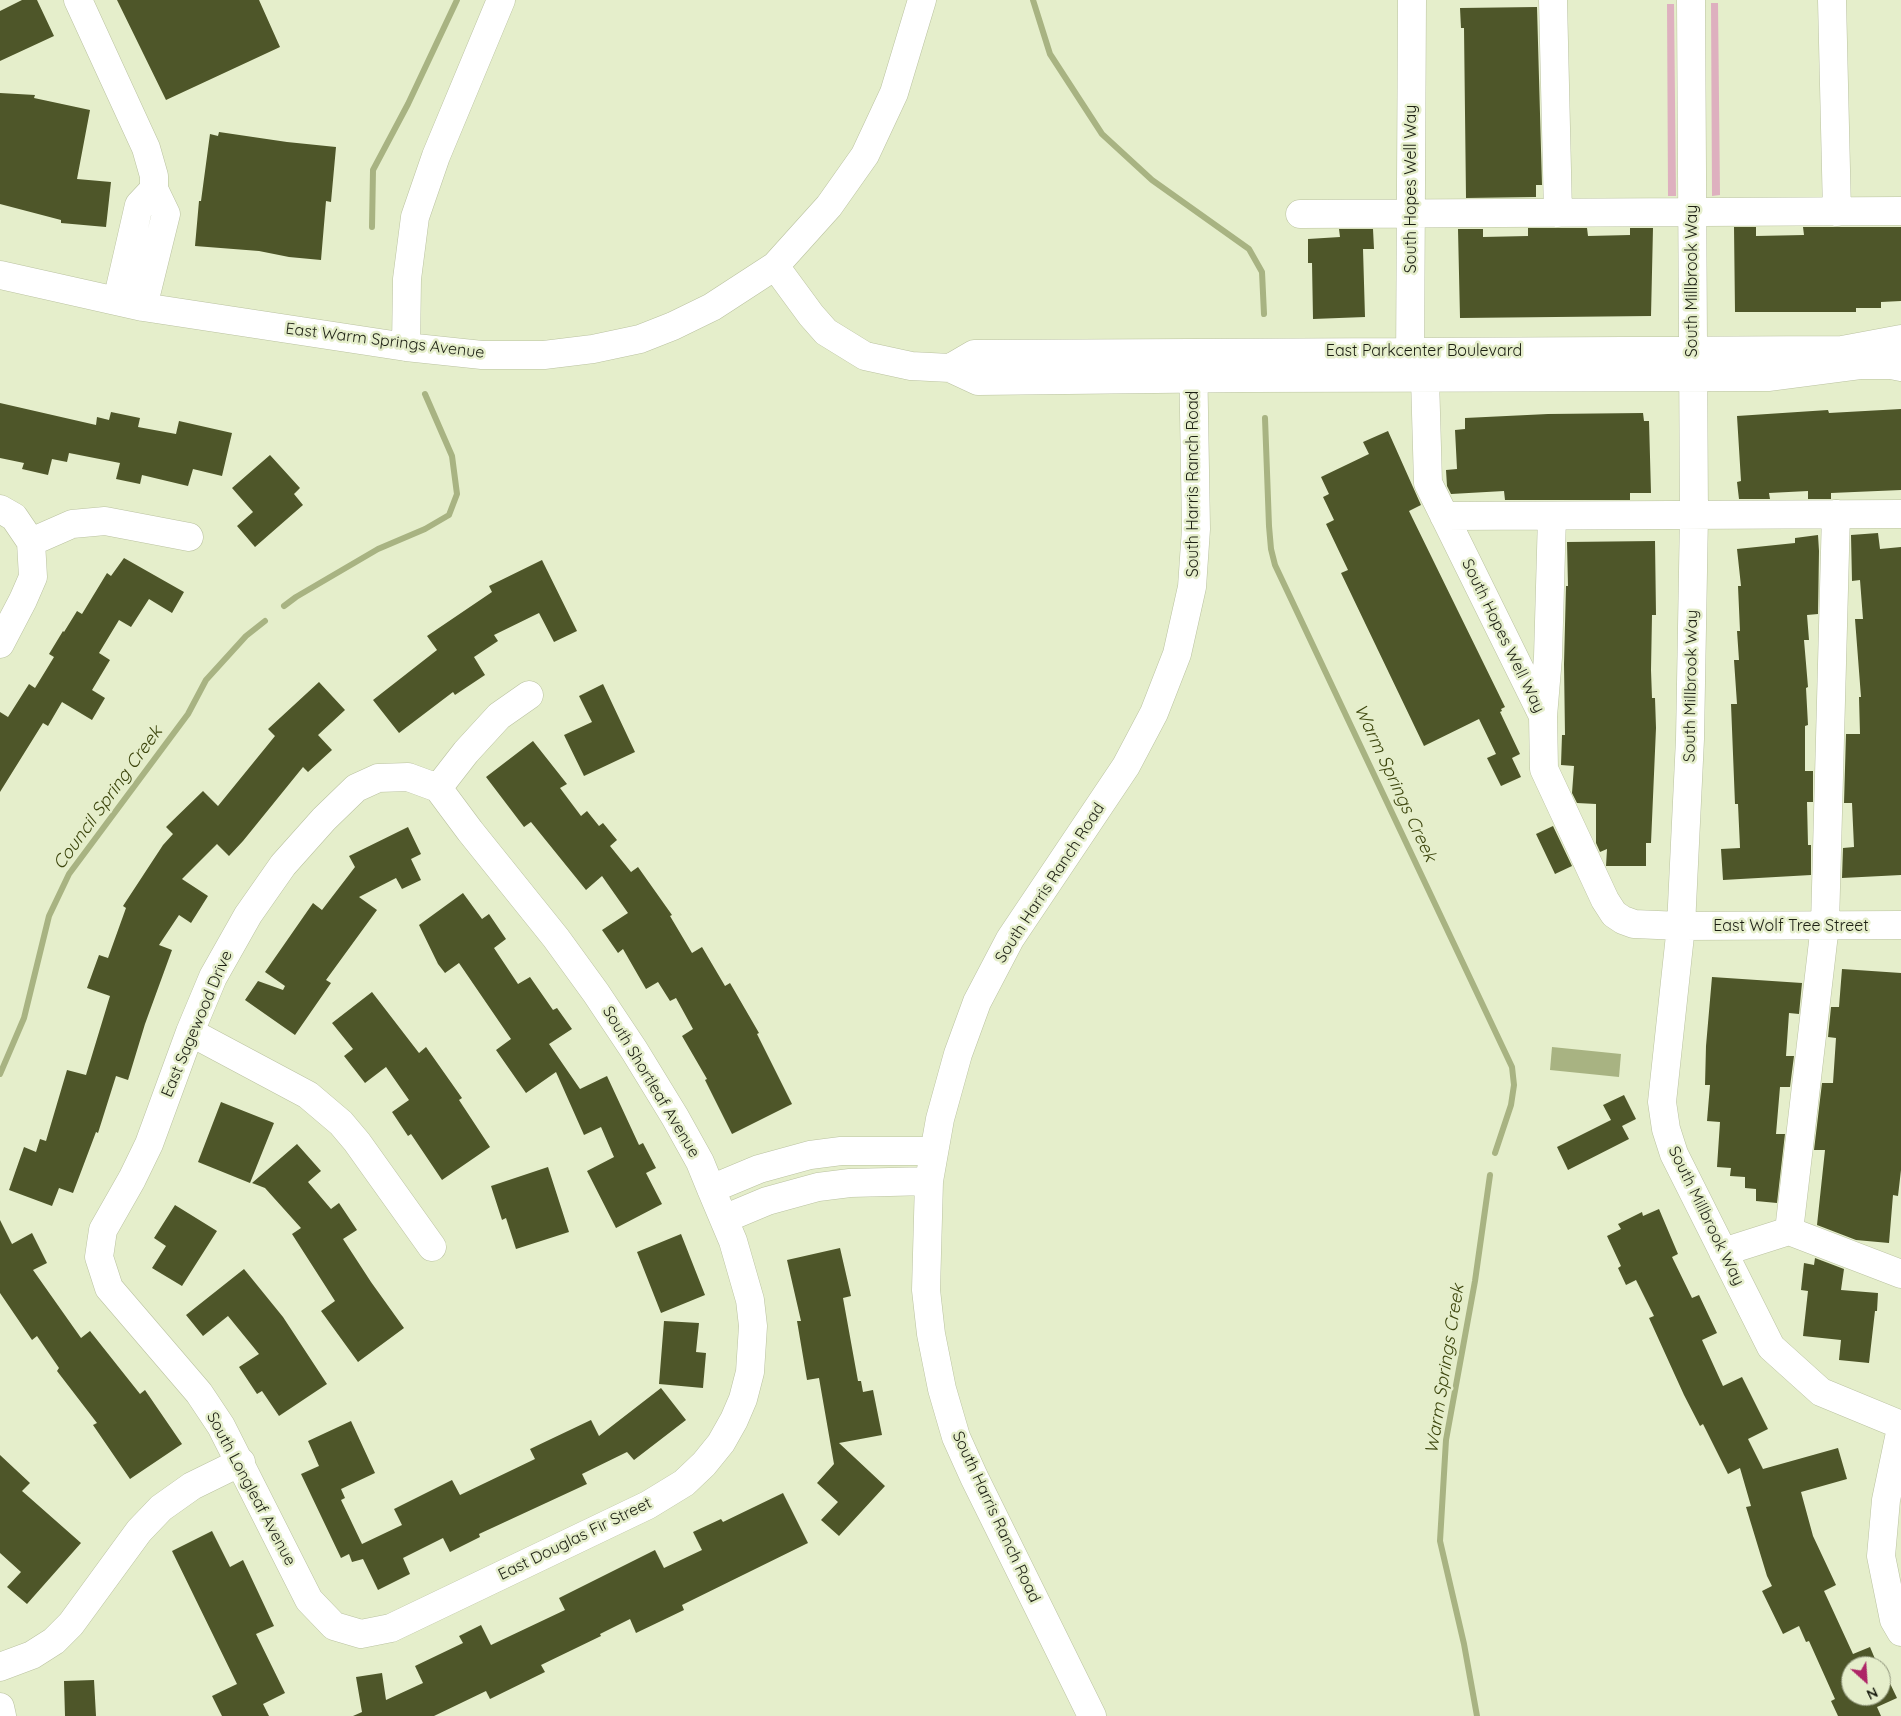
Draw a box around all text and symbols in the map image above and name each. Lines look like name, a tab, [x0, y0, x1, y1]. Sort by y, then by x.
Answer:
street label: South Hopes Well Way	[1401, 105, 1421, 273]
street label: South Millbrook Way	[1682, 205, 1702, 357]
street label: East Warm Springs Avenue	[285, 319, 485, 363]
street label: East Parkcenter Boulevard	[1326, 341, 1522, 361]
street label: South Harris Ranch Road	[1183, 391, 1203, 577]
street label: South Hopes Well Way	[1457, 556, 1549, 716]
street label: South Millbrook Way	[1680, 610, 1702, 762]
water label: Warm Springs Creek	[1349, 701, 1441, 865]
water label: Council Spring Creek	[49, 722, 167, 874]
street label: South Harris Ranch Road	[991, 800, 1109, 966]
street label: East Wolf Tree Street	[1713, 916, 1869, 936]
street label: East Sagewood Drive	[157, 948, 237, 1100]
street label: South Shortleaf Avenue	[598, 1003, 704, 1161]
street label: South Millbrook Way	[1664, 1143, 1748, 1289]
water label: Warm Springs Creek	[1421, 1283, 1469, 1455]
street label: South Longleaf Avenue	[202, 1409, 300, 1569]
street label: South Harris Ranch Road	[948, 1428, 1044, 1606]
street label: East Douglas Fir Street	[495, 1493, 655, 1585]
north arrow	[1841, 1656, 1891, 1706]
text: N	[1864, 1683, 1881, 1704]

